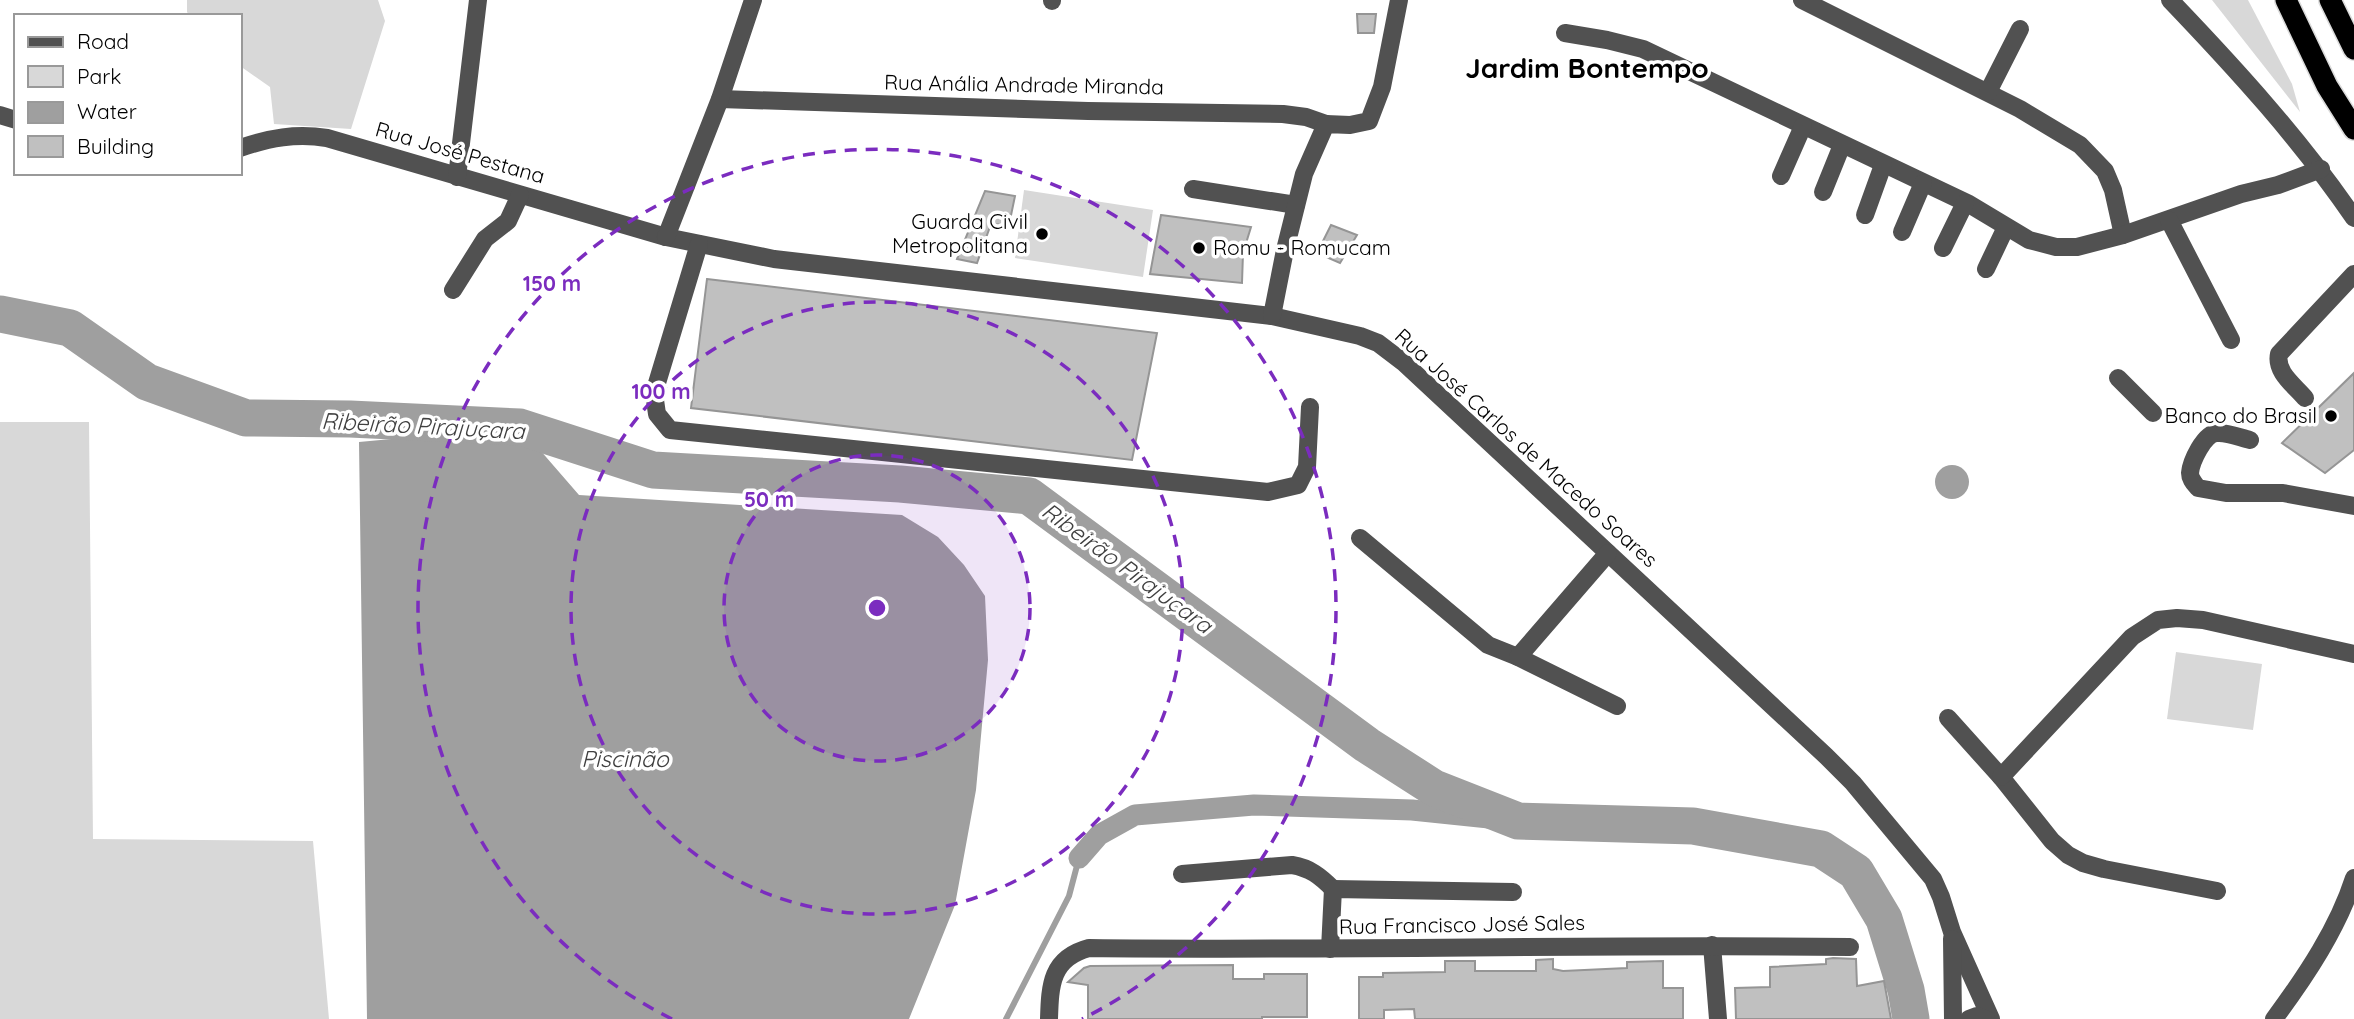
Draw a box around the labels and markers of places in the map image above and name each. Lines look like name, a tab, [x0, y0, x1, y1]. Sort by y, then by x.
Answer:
place label: Guarda Civil Metropolitana	[892, 208, 1028, 258]
marker: Guarda Civil Metropolitana	[1034, 226, 1050, 242]
place label: Romu - Romucam	[1213, 234, 1391, 260]
marker: Romu - Romucam	[1191, 240, 1207, 256]
place label: Banco do Brasil	[2165, 402, 2317, 428]
marker: Banco do Brasil	[2323, 408, 2339, 424]
centre of rings	[865, 596, 889, 620]

